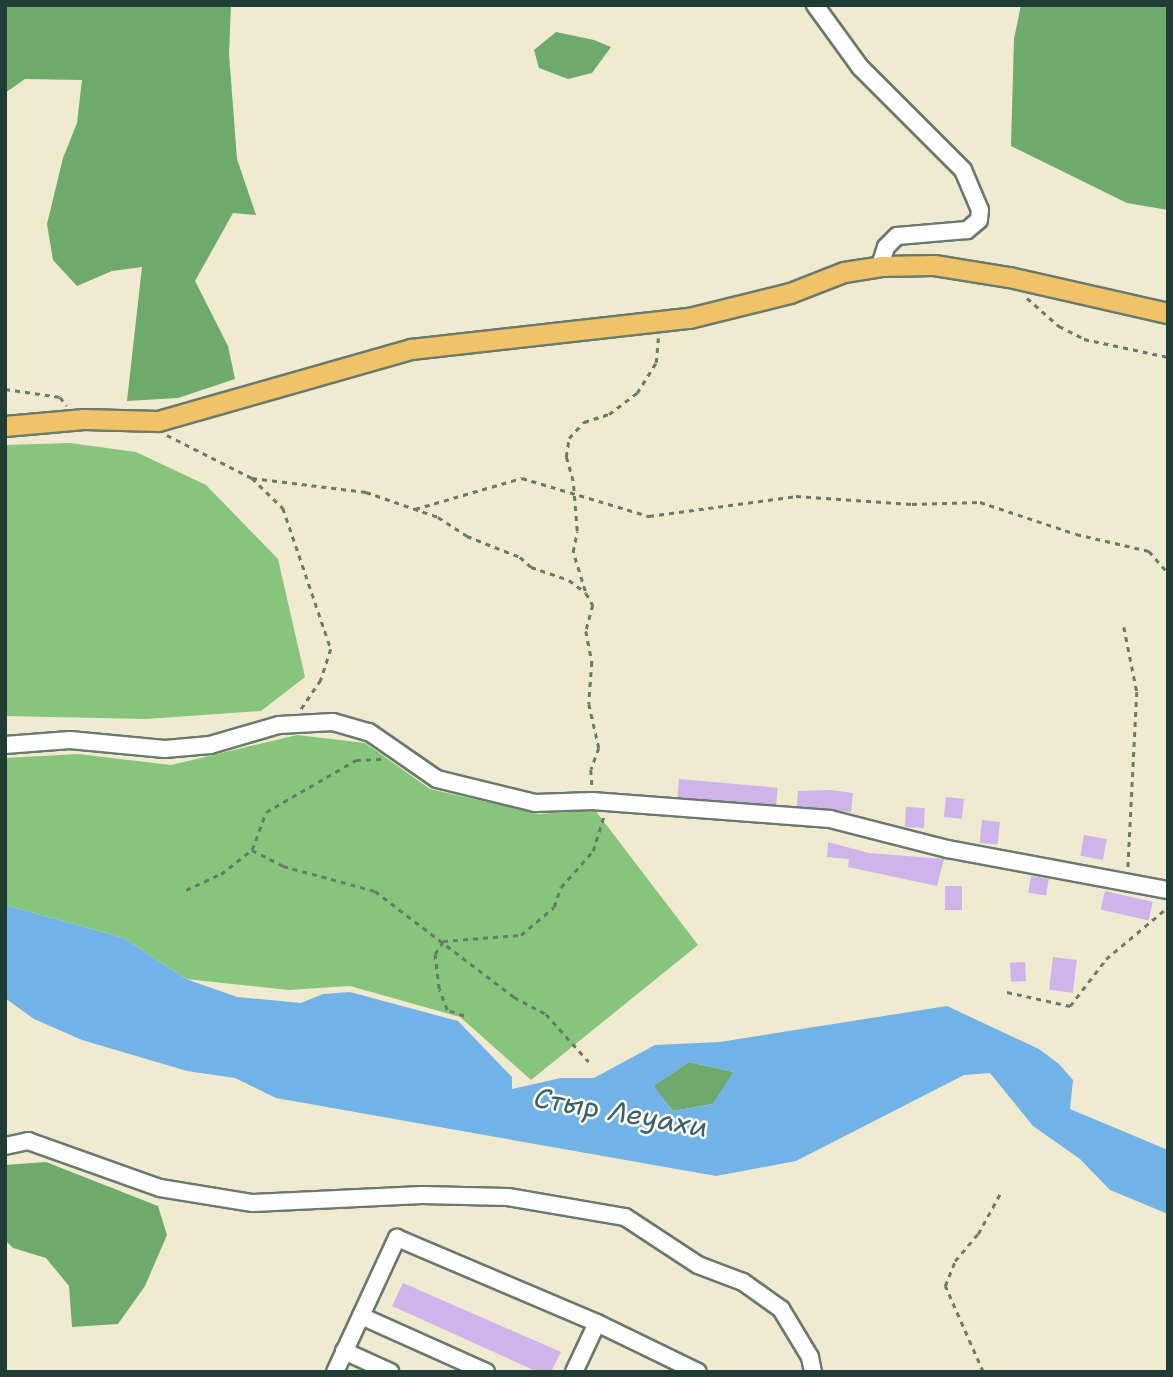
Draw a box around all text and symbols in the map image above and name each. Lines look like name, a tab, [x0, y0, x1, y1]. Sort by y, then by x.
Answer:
water label: Стыр Леуахи	[531, 1080, 711, 1144]

